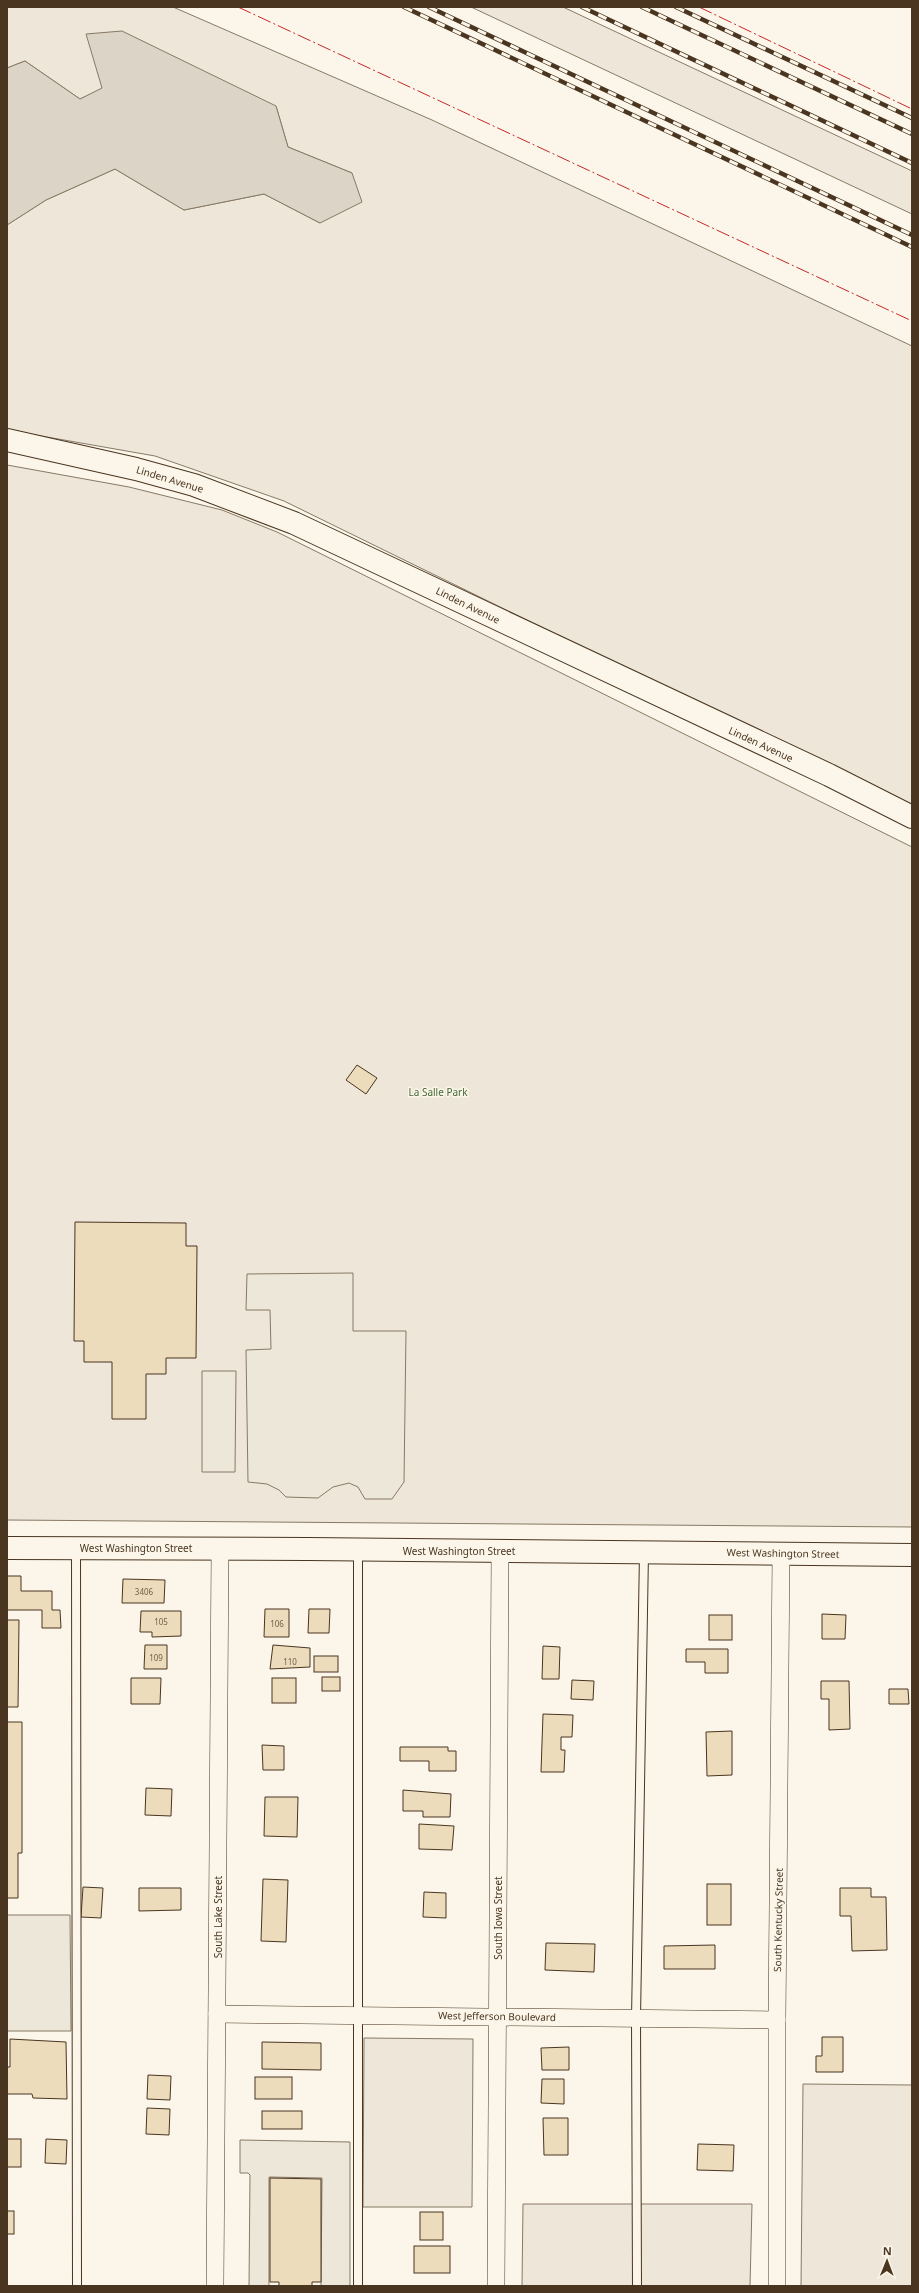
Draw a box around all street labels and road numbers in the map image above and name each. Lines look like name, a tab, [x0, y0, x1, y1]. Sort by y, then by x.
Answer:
street label: Linden Avenue	[135, 462, 206, 496]
street label: Linden Avenue	[434, 583, 503, 627]
street label: Linden Avenue	[726, 723, 796, 765]
street label: West Washington Street	[80, 1541, 193, 1555]
street label: West Washington Street	[403, 1544, 516, 1558]
street label: West Washington Street	[727, 1545, 840, 1561]
street label: South Kentucky Street	[770, 1868, 786, 1972]
street label: South Lake Street	[211, 1875, 225, 1958]
street label: South Iowa Street	[491, 1876, 505, 1960]
street label: West Jefferson Boulevard	[438, 2008, 556, 2024]

